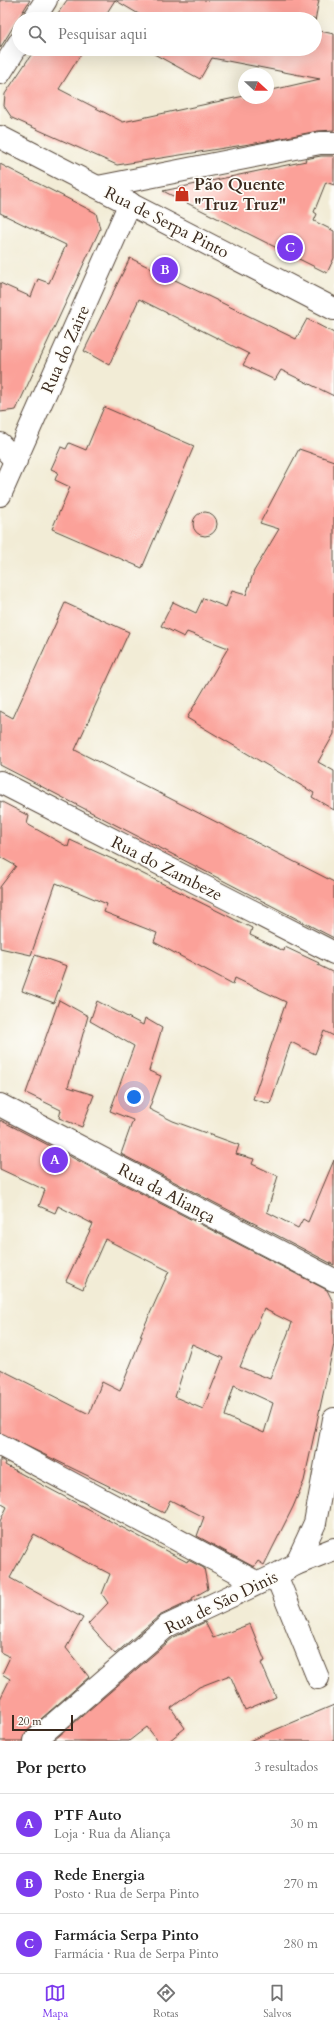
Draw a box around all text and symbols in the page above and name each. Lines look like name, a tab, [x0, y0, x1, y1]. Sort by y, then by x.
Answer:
search box	[12, 12, 322, 56]
icon: search	[26, 23, 48, 45]
text: Pesquisar aqui	[58, 24, 147, 44]
north arrow	[238, 68, 274, 104]
place label: Pão Quente "Truz Truz"	[194, 173, 286, 216]
street label: Rua de Serpa Pinto	[101, 181, 233, 264]
shop icon: Pão Quente "Truz Truz"	[173, 185, 191, 203]
pin: C	[277, 233, 303, 263]
pin: B	[152, 255, 178, 285]
street label: Rua do Zaire	[36, 302, 95, 397]
street label: Rua do Zambeze	[107, 831, 226, 906]
your location	[124, 1087, 144, 1107]
pin: A	[42, 1145, 68, 1175]
street label: Rua da Aliança	[114, 1158, 220, 1229]
street label: Rua de São Dinis	[161, 1565, 282, 1640]
scale bar	[12, 1713, 73, 1732]
text: 20 m	[18, 1714, 42, 1729]
text: Por perto	[16, 1756, 86, 1779]
text: 3 resultados	[254, 1758, 318, 1776]
text: PTF Auto	[54, 1805, 122, 1825]
text: A	[24, 1815, 34, 1833]
text: 30 m	[290, 1815, 318, 1833]
text: Loja · Rua da Aliança	[54, 1825, 171, 1843]
text: Rede Energia	[54, 1865, 145, 1885]
text: B	[24, 1875, 34, 1893]
text: 270 m	[284, 1875, 318, 1893]
text: Posto · Rua de Serpa Pinto	[54, 1885, 199, 1903]
text: Farmácia Serpa Pinto	[54, 1925, 199, 1945]
text: C	[24, 1935, 34, 1953]
text: 280 m	[284, 1935, 318, 1953]
text: Farmácia · Rua de Serpa Pinto	[54, 1945, 218, 1963]
tab: Mapa	[42, 1982, 68, 2021]
tab: Rotas	[153, 1982, 178, 2021]
tab: Salvos	[263, 1982, 292, 2021]

